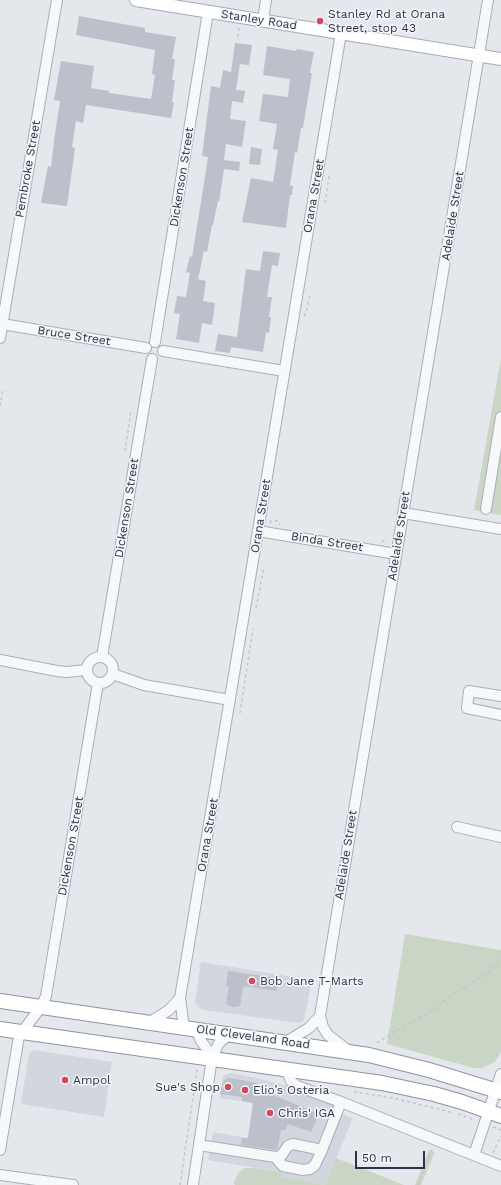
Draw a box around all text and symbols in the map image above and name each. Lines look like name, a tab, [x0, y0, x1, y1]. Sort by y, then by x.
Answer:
street label: Stanley Road	[220, 7, 298, 33]
place label: Stanley Rd at Orana Street, stop 43	[328, 7, 445, 35]
marker: Stanley Rd at Orana Street, stop 43	[315, 16, 325, 26]
street label: Pembroke Street	[12, 119, 44, 219]
street label: Dickenson Street	[167, 126, 197, 228]
street label: Orana Street	[300, 158, 328, 234]
street label: Adelaide Street	[439, 170, 467, 262]
street label: Bruce Street	[36, 323, 112, 349]
street label: Dickenson Street	[112, 457, 142, 559]
street label: Orana Street	[248, 478, 274, 554]
street label: Adelaide Street	[385, 490, 413, 582]
street label: Binda Street	[290, 529, 364, 555]
street label: Dickenson Street	[55, 795, 87, 897]
street label: Orana Street	[194, 797, 222, 873]
street label: Adelaide Street	[332, 809, 360, 901]
place label: Bob Jane T-Marts	[260, 974, 364, 988]
marker: Bob Jane T-Marts	[247, 976, 257, 986]
street label: Old Cleveland Road	[195, 1022, 311, 1052]
place label: Ampol	[73, 1073, 111, 1087]
marker: Ampol	[60, 1075, 70, 1085]
place label: Sue's Shop	[155, 1080, 220, 1094]
marker: Sue's Shop	[223, 1082, 233, 1092]
place label: Elio’s Osteria	[253, 1083, 329, 1097]
marker: Elio’s Osteria	[240, 1085, 250, 1095]
place label: Chris' IGA	[278, 1106, 335, 1120]
marker: Chris' IGA	[265, 1108, 275, 1118]
scale bar	[357, 1143, 427, 1169]
text: 50 m	[362, 1151, 392, 1165]

